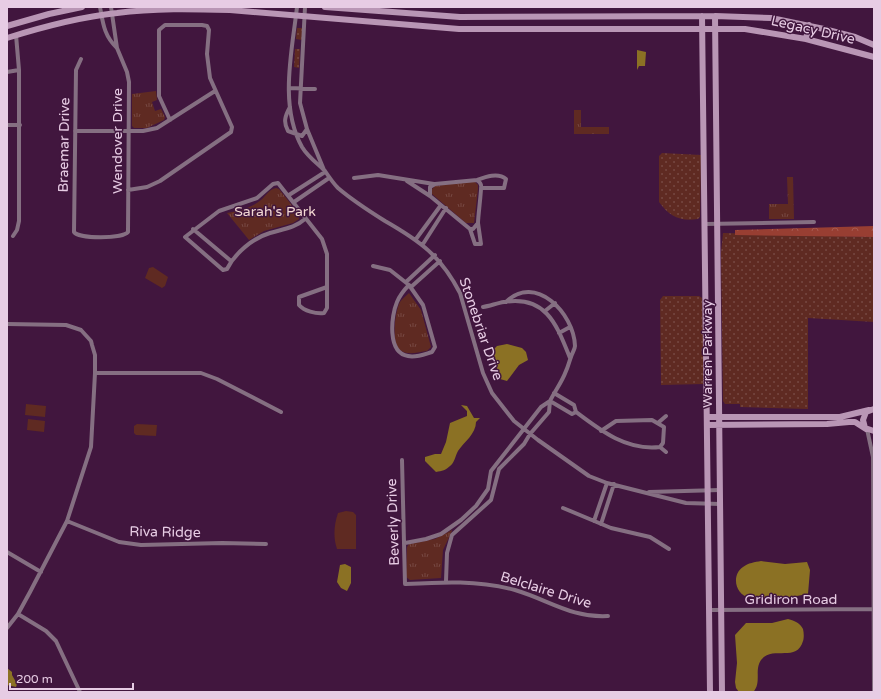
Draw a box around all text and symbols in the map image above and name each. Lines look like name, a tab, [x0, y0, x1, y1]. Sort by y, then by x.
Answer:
street label: Legacy Drive	[769, 12, 857, 48]
street label: Wendover Drive	[109, 88, 126, 194]
street label: Braemar Drive	[55, 97, 73, 193]
park label: Sarah's Park	[234, 203, 316, 220]
street label: Stonebriar Drive	[455, 275, 507, 383]
street label: Warren Parkway	[699, 299, 716, 408]
street label: Beverly Drive	[383, 478, 403, 566]
street label: Riva Ridge	[129, 523, 201, 541]
street label: Belclaire Drive	[498, 568, 594, 612]
street label: Gridiron Road	[745, 591, 837, 608]
scale bar	[10, 665, 133, 691]
text: 200 m	[16, 672, 53, 686]

